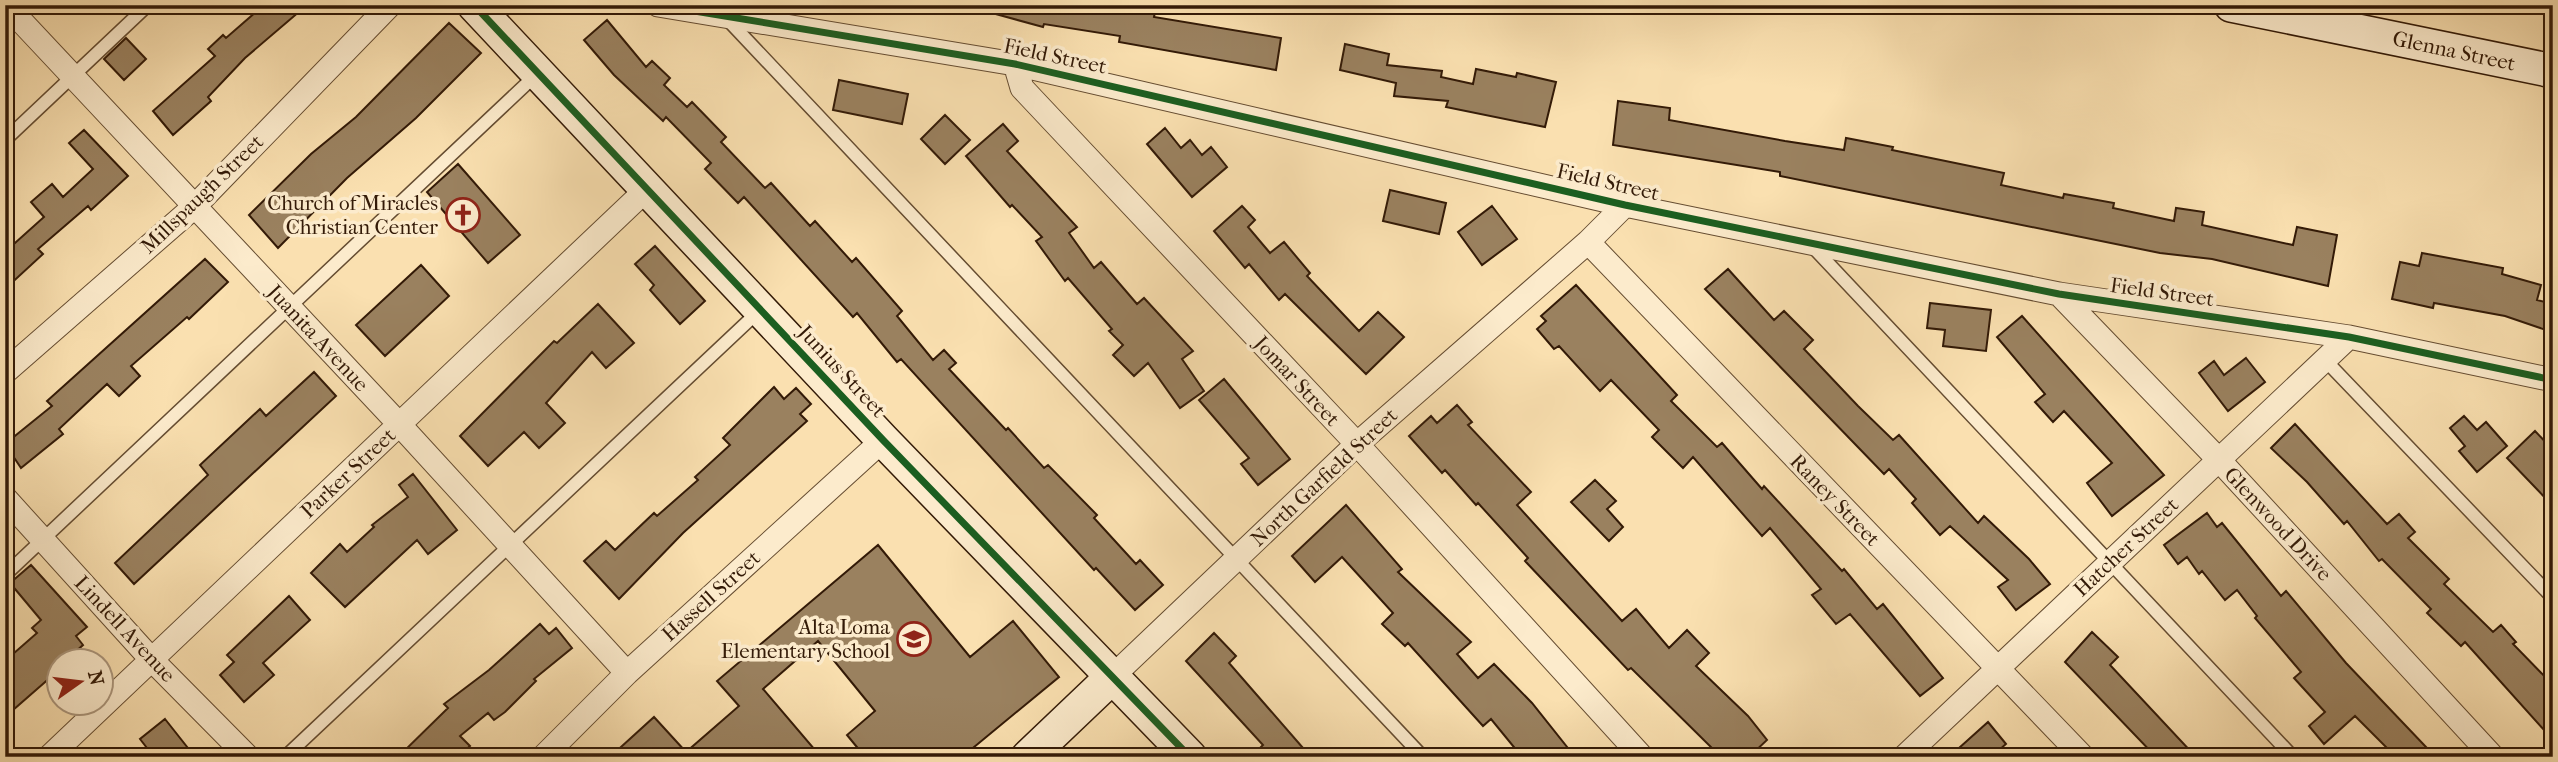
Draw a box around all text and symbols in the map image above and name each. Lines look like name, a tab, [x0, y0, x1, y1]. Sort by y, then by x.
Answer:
street label: Glenna Street	[2390, 26, 2518, 76]
street label: Field Street	[1001, 33, 1109, 79]
street label: Millspaugh Street	[136, 129, 268, 258]
street label: Field Street	[1554, 159, 1662, 206]
place label: Church of Miracles Christian Center	[267, 191, 438, 239]
church icon: Church of Miracles Christian Center	[444, 196, 482, 234]
street label: Field Street	[2109, 273, 2216, 311]
street label: Juanita Avenue	[261, 278, 373, 396]
street label: Junius Street	[792, 318, 891, 422]
street label: Jomar Street	[1248, 330, 1345, 431]
street label: North Garfield Street	[1246, 403, 1403, 551]
street label: Parker Street	[296, 423, 401, 523]
street label: Raney Street	[1785, 449, 1885, 551]
street label: Glenwood Drive	[2219, 462, 2337, 586]
street label: Hatcher Street	[2069, 492, 2184, 601]
street label: Hassell Street	[657, 545, 765, 646]
street label: Lindell Avenue	[70, 571, 180, 687]
place label: Alta Loma Elementary School	[721, 615, 890, 663]
school or university icon: Alta Loma Elementary School	[895, 620, 933, 658]
north arrow	[46, 646, 116, 716]
text: N	[83, 668, 108, 688]

